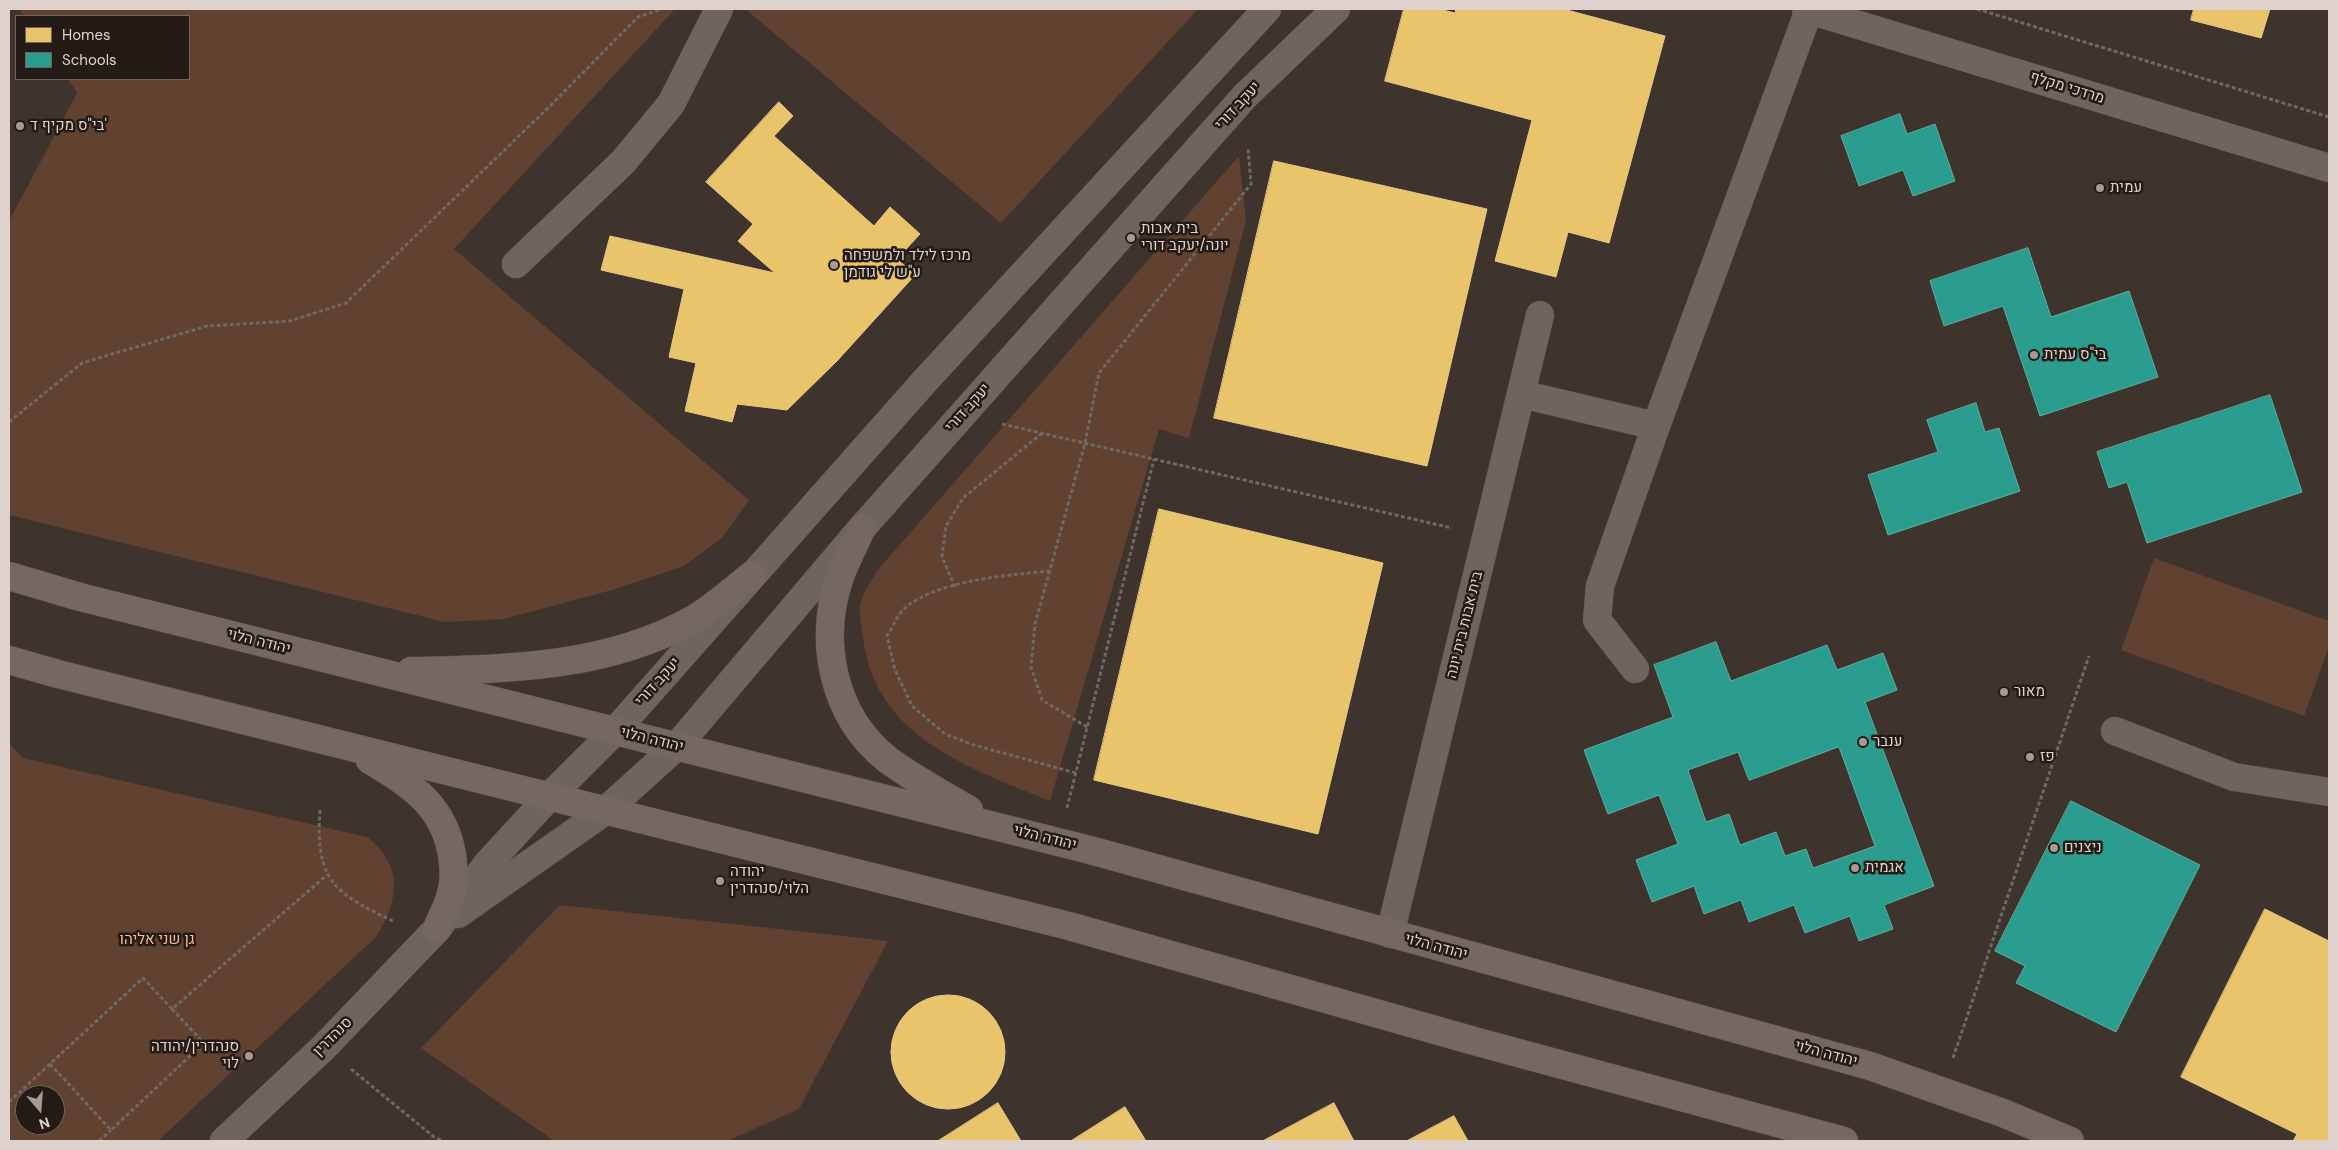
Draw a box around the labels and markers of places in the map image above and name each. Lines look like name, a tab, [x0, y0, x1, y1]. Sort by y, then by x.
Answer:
place label: בי"ס מקיף ד'	[30, 117, 107, 135]
marker: בי"ס מקיף ד'	[14, 120, 26, 132]
place label: עמית	[2110, 179, 2142, 197]
marker: עמית	[2094, 182, 2106, 194]
place label: בית אבות יונה/יעקב דורי	[1141, 220, 1229, 255]
marker: בית אבות יונה/יעקב דורי	[1125, 232, 1137, 244]
place label: מרכז לילד ולמשפחה ע"ש לי גודמן	[844, 247, 971, 282]
marker: מרכז לילד ולמשפחה ע"ש לי גודמן	[828, 259, 840, 271]
place label: בי"ס עמית	[2044, 346, 2106, 364]
marker: בי"ס עמית	[2028, 349, 2040, 361]
place label: מאור	[2014, 683, 2045, 701]
marker: מאור	[1998, 686, 2010, 698]
place label: ענבר	[1873, 733, 1902, 751]
marker: ענבר	[1857, 736, 1869, 748]
place label: פז	[2040, 748, 2055, 766]
marker: פז	[2024, 751, 2036, 763]
place label: ניצנים	[2064, 839, 2102, 857]
marker: ניצנים	[2048, 842, 2060, 854]
place label: אגמית	[1865, 859, 1904, 877]
marker: אגמית	[1849, 862, 1861, 874]
place label: יהודה הלוי/סנהדרין	[730, 863, 809, 898]
marker: יהודה הלוי/סנהדרין	[714, 875, 726, 887]
place label: סנהדרין/יהודה לוי	[151, 1038, 239, 1073]
marker: סנהדרין/יהודה לוי	[243, 1050, 255, 1062]

